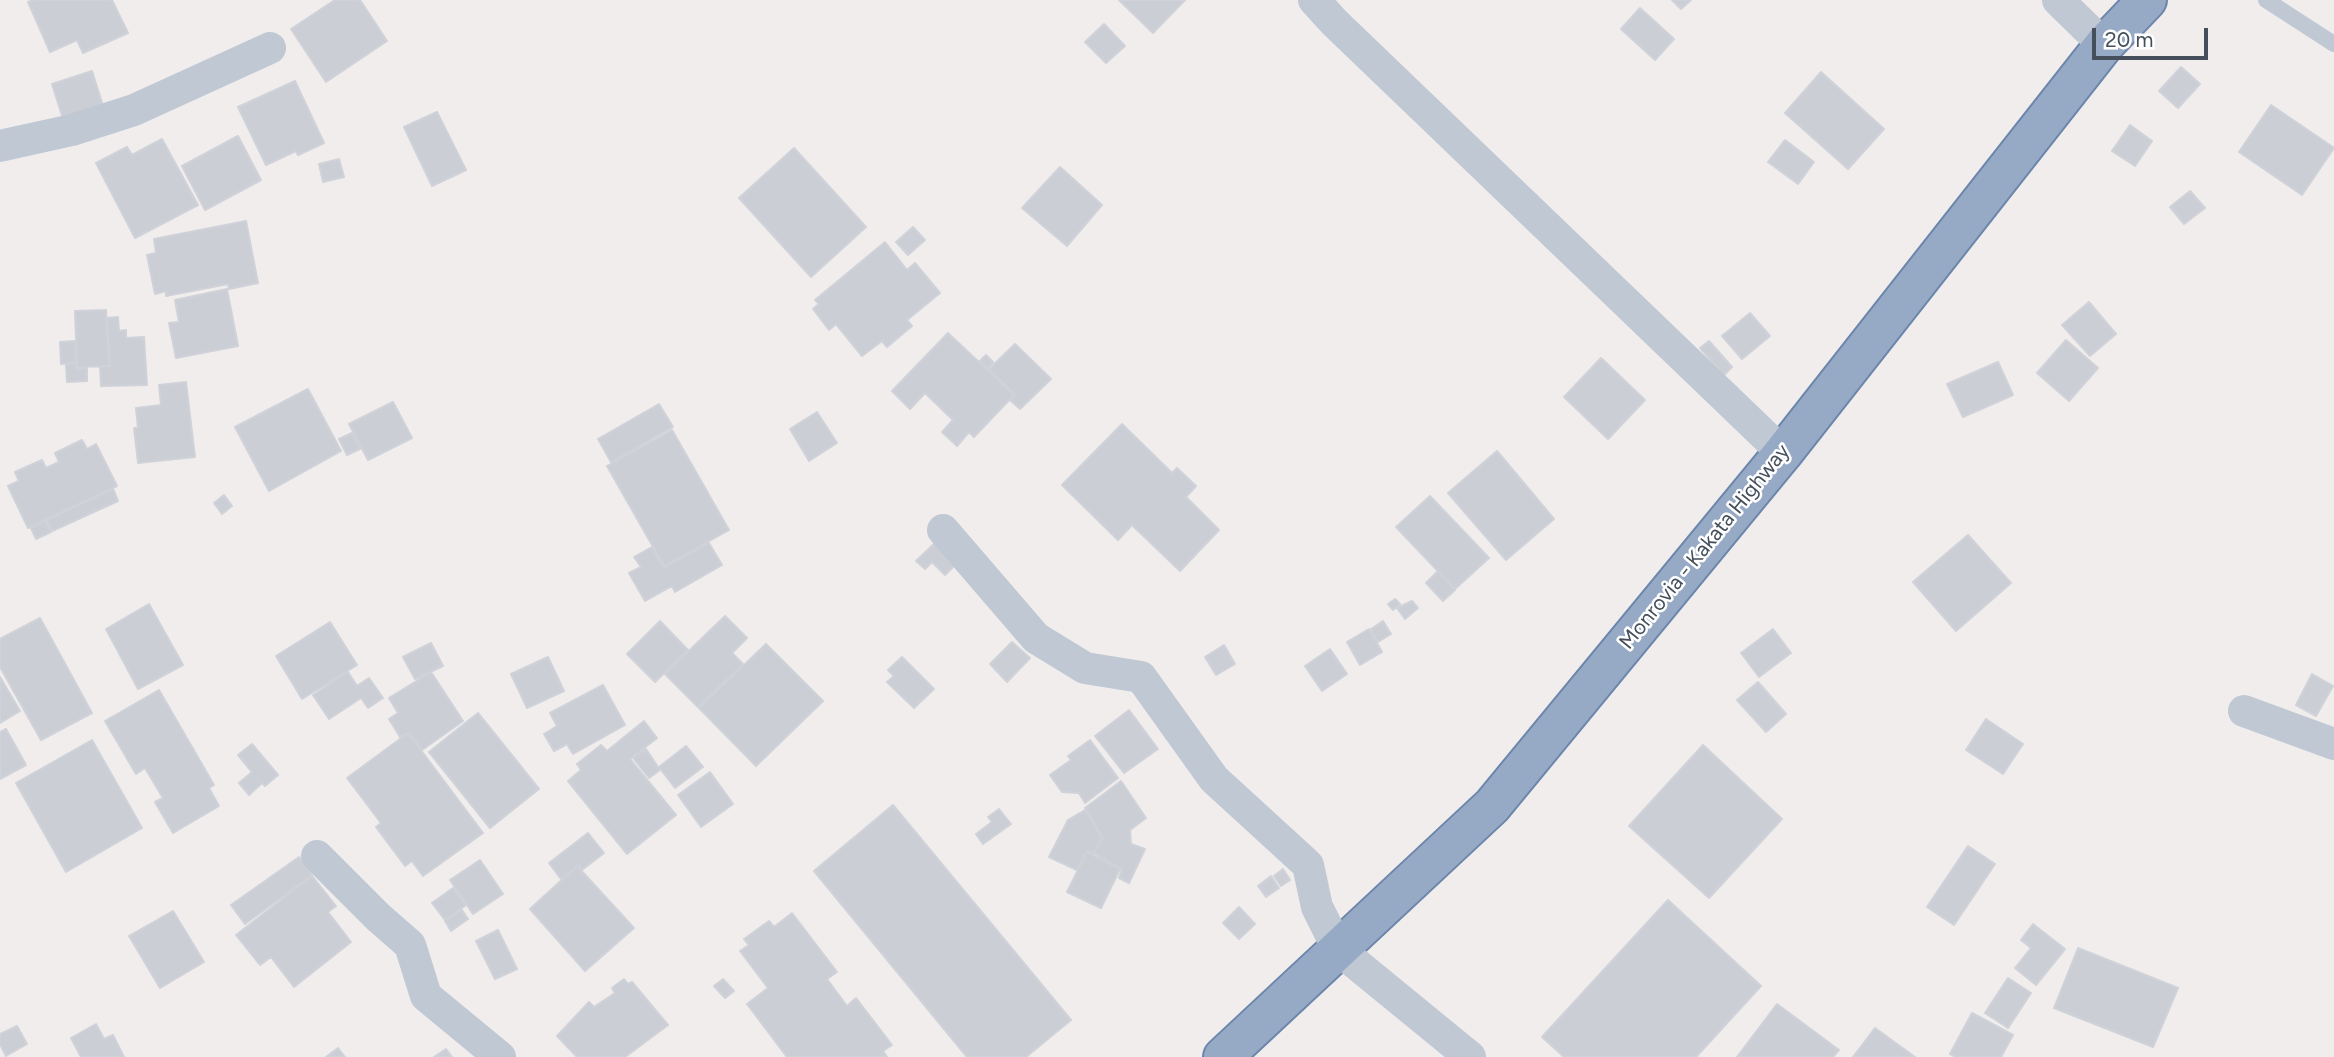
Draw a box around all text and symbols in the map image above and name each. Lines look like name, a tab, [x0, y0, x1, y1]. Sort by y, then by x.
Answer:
scale bar	[2096, 14, 2212, 58]
text: 20 m	[2105, 27, 2153, 52]
street label: Monrovia - Kakata Highway	[1615, 439, 1795, 655]

